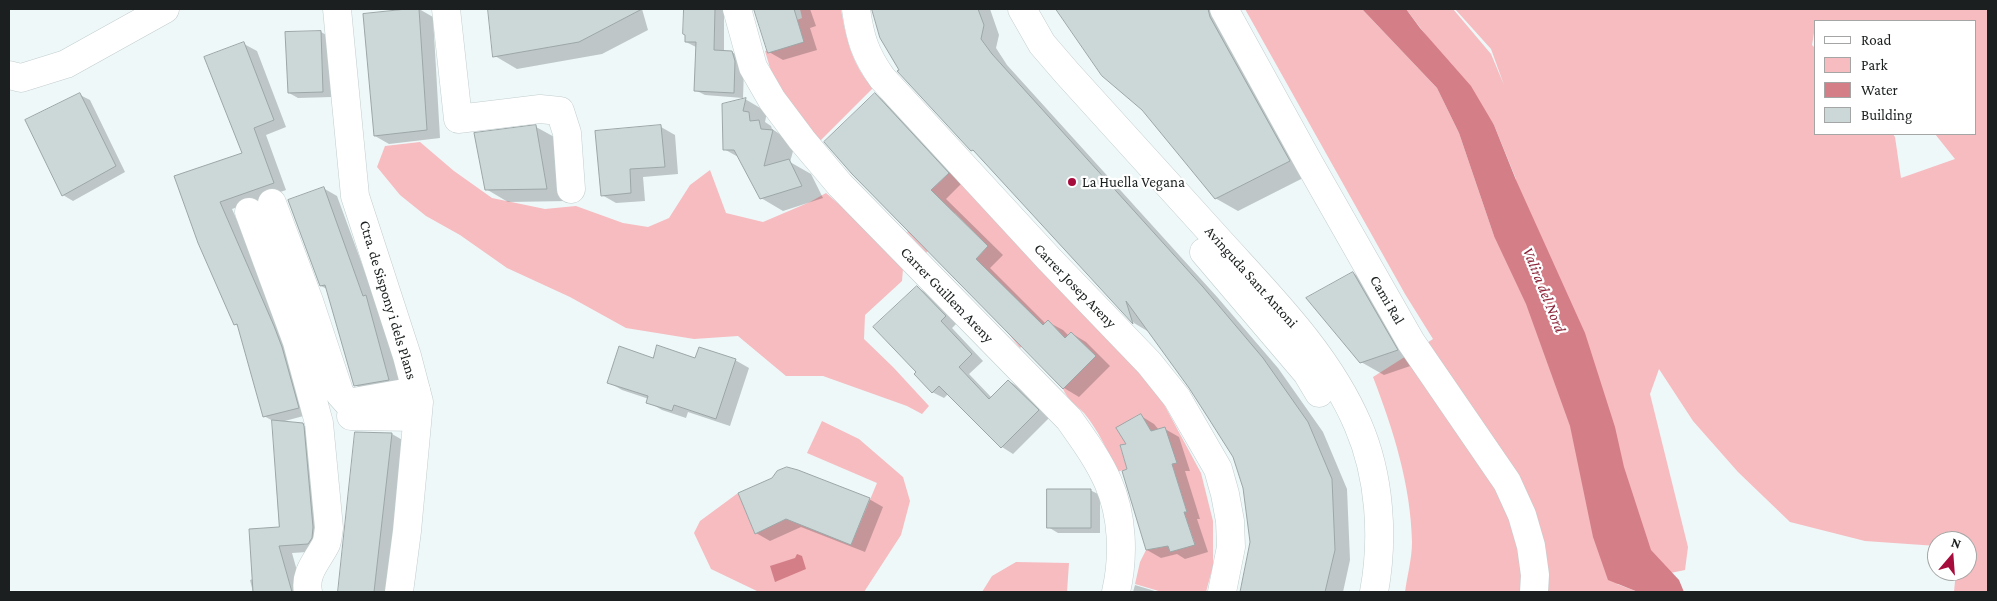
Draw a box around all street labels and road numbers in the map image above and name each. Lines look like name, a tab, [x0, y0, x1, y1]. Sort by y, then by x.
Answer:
street label: Ctra. de Sispony i dels Plans	[355, 218, 421, 382]
street label: Avinguda Sant Antoni	[1201, 222, 1301, 332]
street label: Carrer Josep Areny	[1030, 240, 1120, 332]
street label: Carrer Guillem Areny	[897, 243, 997, 347]
street label: Cami Ral	[1366, 272, 1408, 328]

